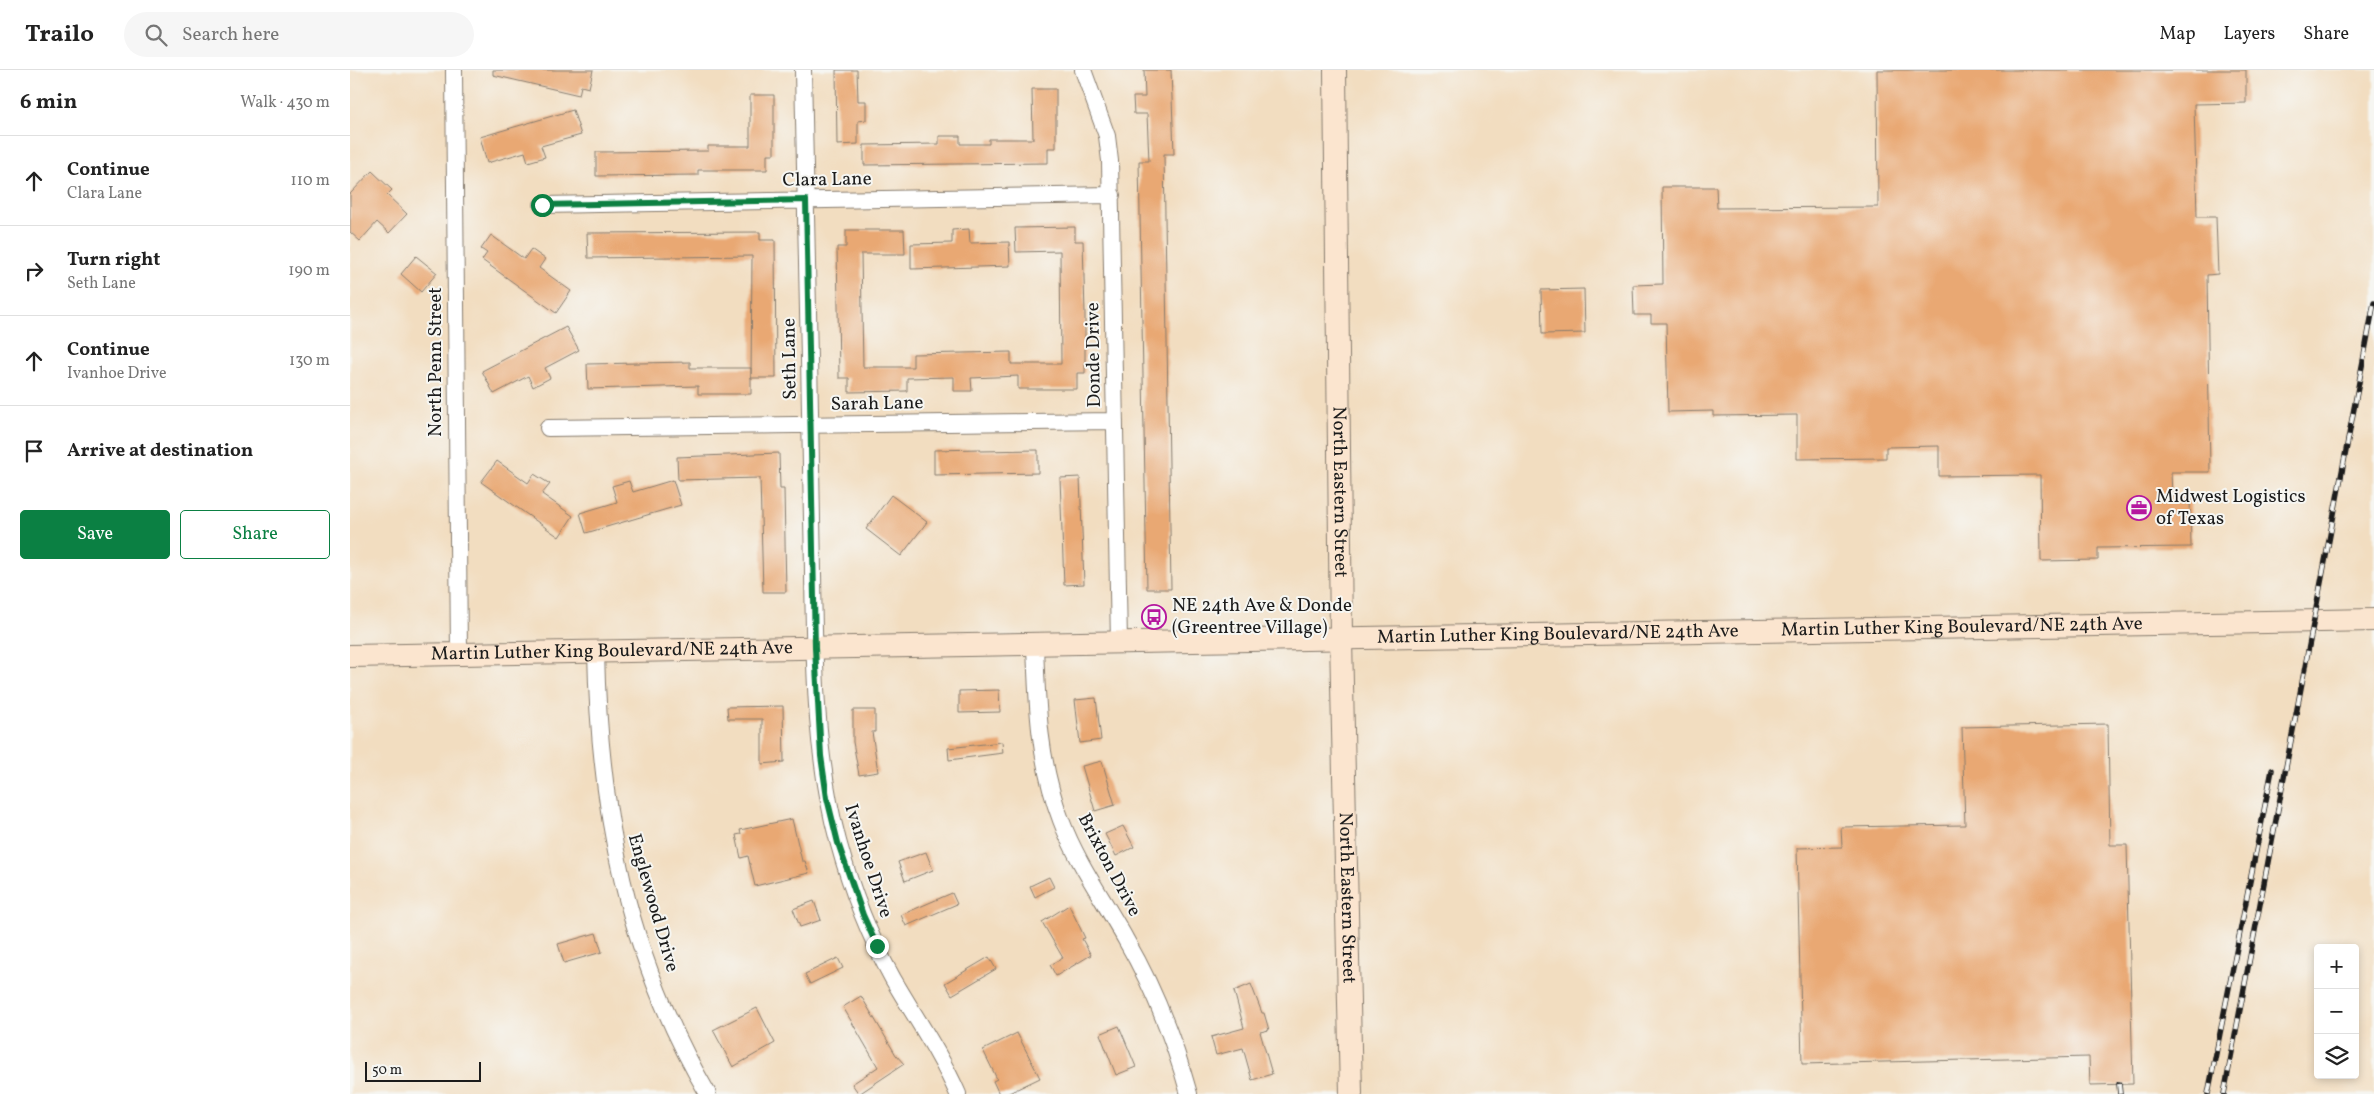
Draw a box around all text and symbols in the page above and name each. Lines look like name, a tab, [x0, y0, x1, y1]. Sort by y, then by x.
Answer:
search box	[124, 12, 474, 57]
text: Trailo	[25, 18, 94, 52]
icon: search	[142, 21, 170, 49]
text: Search here	[182, 22, 279, 48]
text: Map	[2159, 22, 2195, 47]
text: Layers	[2223, 22, 2275, 47]
text: Share	[2303, 22, 2349, 47]
text: 6 min	[20, 88, 77, 117]
text: Walk · 430 m	[240, 92, 330, 114]
text: Continue	[67, 157, 150, 183]
street label: Clara Lane	[782, 166, 872, 194]
icon: ahead	[20, 167, 48, 195]
text: 110 m	[291, 170, 330, 192]
text: Clara Lane	[67, 183, 142, 205]
route start	[531, 194, 554, 217]
text: Turn right	[67, 247, 160, 273]
icon: right	[20, 257, 48, 285]
text: 190 m	[288, 260, 330, 282]
text: Seth Lane	[67, 273, 136, 295]
street label: North Penn Street	[423, 287, 449, 437]
street label: Donde Drive	[1080, 302, 1108, 408]
street label: Seth Lane	[776, 318, 804, 400]
text: Continue	[67, 337, 150, 363]
icon: ahead	[20, 347, 48, 375]
text: 130 m	[289, 350, 330, 372]
text: Ivanhoe Drive	[67, 363, 167, 385]
street label: Sarah Lane	[830, 390, 924, 418]
street label: North Eastern Street	[1326, 406, 1353, 578]
icon: arrive	[20, 437, 48, 465]
text: Arrive at destination	[67, 438, 253, 464]
place label: Midwest Logistics of Texas	[2156, 484, 2306, 532]
office icon: Midwest Logistics of Texas	[2126, 495, 2152, 521]
button: Save	[20, 510, 170, 559]
button: Share	[180, 510, 330, 559]
place label: NE 24th Ave & Donde (Greentree Village)	[1172, 593, 1352, 641]
bus stop icon: NE 24th Ave & Donde (Greentree Village)	[1141, 604, 1167, 630]
street label: Martin Luther King Boulevard/NE 24th Ave	[1781, 611, 2143, 644]
street label: Martin Luther King Boulevard/NE 24th Ave	[1377, 618, 1739, 651]
street label: Martin Luther King Boulevard/NE 24th Ave	[431, 635, 793, 668]
street label: Ivanhoe Drive	[837, 801, 899, 921]
street label: Brixton Drive	[1071, 809, 1147, 921]
street label: North Eastern Street	[1332, 812, 1362, 984]
street label: Englewood Drive	[621, 831, 685, 975]
route end	[866, 935, 889, 958]
map controls	[2314, 944, 2359, 1079]
button: +	[2314, 944, 2359, 989]
button: −	[2314, 989, 2359, 1034]
button: layers	[2314, 1034, 2359, 1079]
scale bar	[365, 1059, 481, 1082]
text: 50 m	[372, 1061, 402, 1080]

